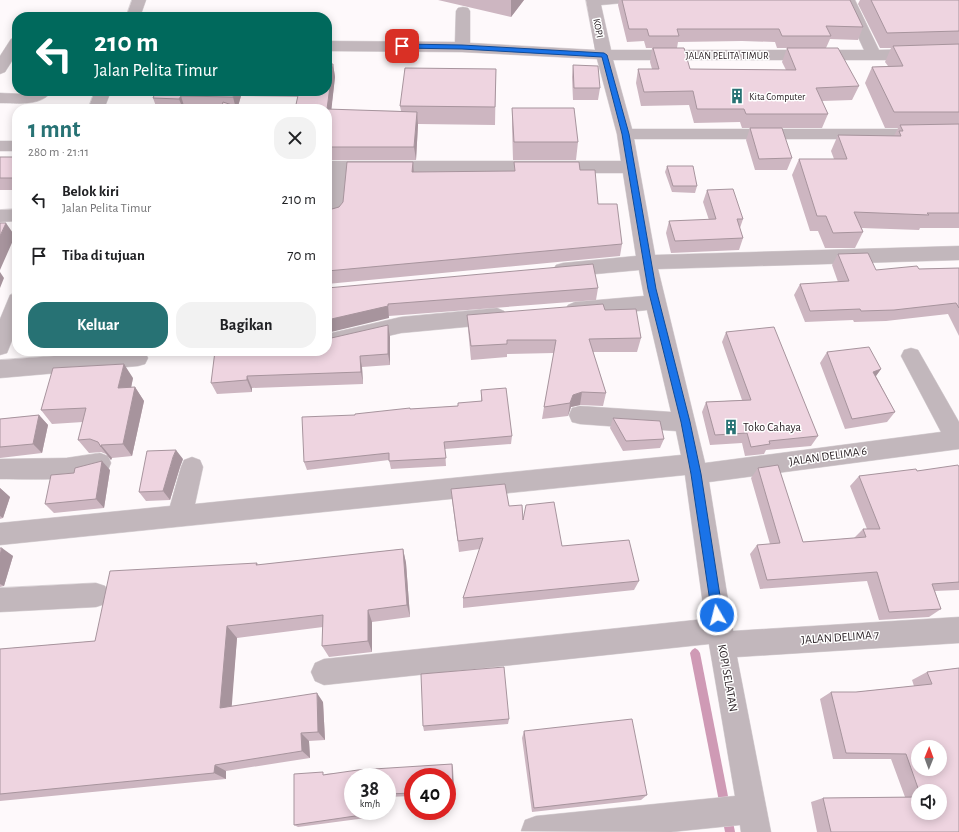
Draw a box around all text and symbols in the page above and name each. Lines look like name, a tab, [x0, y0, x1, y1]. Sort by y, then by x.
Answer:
street label: KOPI	[591, 18, 605, 39]
icon: left	[28, 28, 80, 80]
text: 210 m	[94, 29, 159, 57]
pin	[385, 29, 419, 63]
icon: arrive	[391, 35, 413, 57]
street label: JALAN PELITA TIMUR	[685, 51, 769, 61]
text: Jalan Pelita Timur	[94, 62, 218, 80]
building icon: Kita Computer	[728, 87, 746, 105]
place label: Kita Computer	[749, 92, 806, 102]
button: close	[274, 117, 316, 159]
text: 1 mnt	[28, 118, 80, 142]
text: 280 m · 21:11	[28, 146, 89, 159]
text: Belok kiri	[62, 184, 119, 199]
icon: left	[28, 189, 50, 211]
text: 210 m	[282, 192, 316, 207]
text: Jalan Pelita Timur	[62, 202, 151, 215]
icon: arrive	[28, 245, 50, 267]
text: Tiba di tujuan	[62, 248, 145, 263]
text: 70 m	[287, 248, 316, 263]
button: Keluar	[28, 302, 168, 348]
button: Bagikan	[176, 302, 316, 348]
building icon: Toko Cahaya	[722, 418, 740, 436]
place label: Toko Cahaya	[743, 421, 801, 434]
street label: JALAN DELIMA 6	[788, 445, 868, 467]
position arrow	[696, 594, 738, 636]
street label: JALAN DELIMA 7	[801, 628, 879, 646]
street label: KOPI SELATAN	[716, 643, 740, 713]
north arrow	[911, 740, 947, 776]
map controls	[911, 740, 947, 820]
speed limit sign: 40	[404, 768, 456, 820]
text: 38	[361, 779, 379, 799]
button: sound	[911, 784, 947, 820]
text: km/h	[360, 799, 380, 809]

